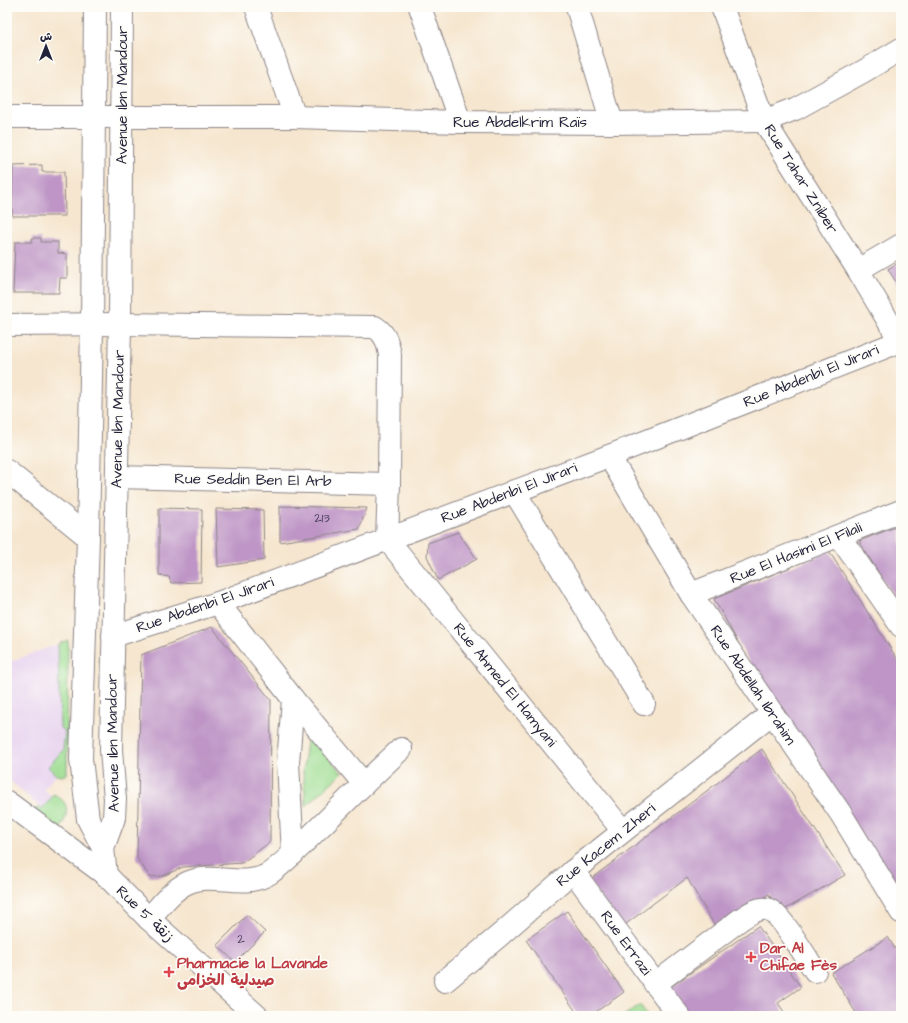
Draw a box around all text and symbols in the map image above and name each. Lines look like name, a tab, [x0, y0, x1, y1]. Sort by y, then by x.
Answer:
north arrow	[26, 26, 66, 66]
street label: Avenue Ibn Mandour	[112, 26, 133, 164]
text: ش	[40, 29, 52, 44]
street label: Rue Abdelkrim Raïs	[453, 112, 588, 133]
street label: Rue Tahar Zniber	[759, 120, 843, 238]
street label: Rue Abdenbi El Jirari	[740, 339, 883, 413]
street label: Avenue Ibn Mandour	[106, 350, 130, 488]
street label: Rue Abdenbi El Jirari	[438, 457, 581, 529]
street label: Rue Seddin Ben El Arb	[174, 468, 332, 492]
house number: 213	[314, 509, 330, 527]
street label: Rue El Hasimi El Filali	[727, 517, 866, 589]
street label: Rue Abdenbi El Jirari	[133, 571, 277, 638]
street label: Rue Ahmed El Hamyani	[448, 618, 562, 753]
street label: Rue Abdellah Ibrahim	[705, 621, 801, 749]
street label: Avenue Ibn Mandour	[101, 674, 125, 812]
street label: Rue Kacem Zheri	[552, 798, 661, 892]
street label: Rue 5 زنقة	[111, 881, 179, 947]
street label: Rue Errazi	[595, 906, 657, 980]
house number: 2	[237, 930, 245, 948]
place label: Dar Al Chifae Fès	[760, 938, 837, 976]
marker: Dar Al Chifae Fès	[745, 951, 757, 963]
place label: Pharmacie la Lavande صيدلية الخزامى	[177, 953, 328, 991]
marker: Pharmacie la Lavande صيدلية الخزامى	[164, 967, 174, 977]

